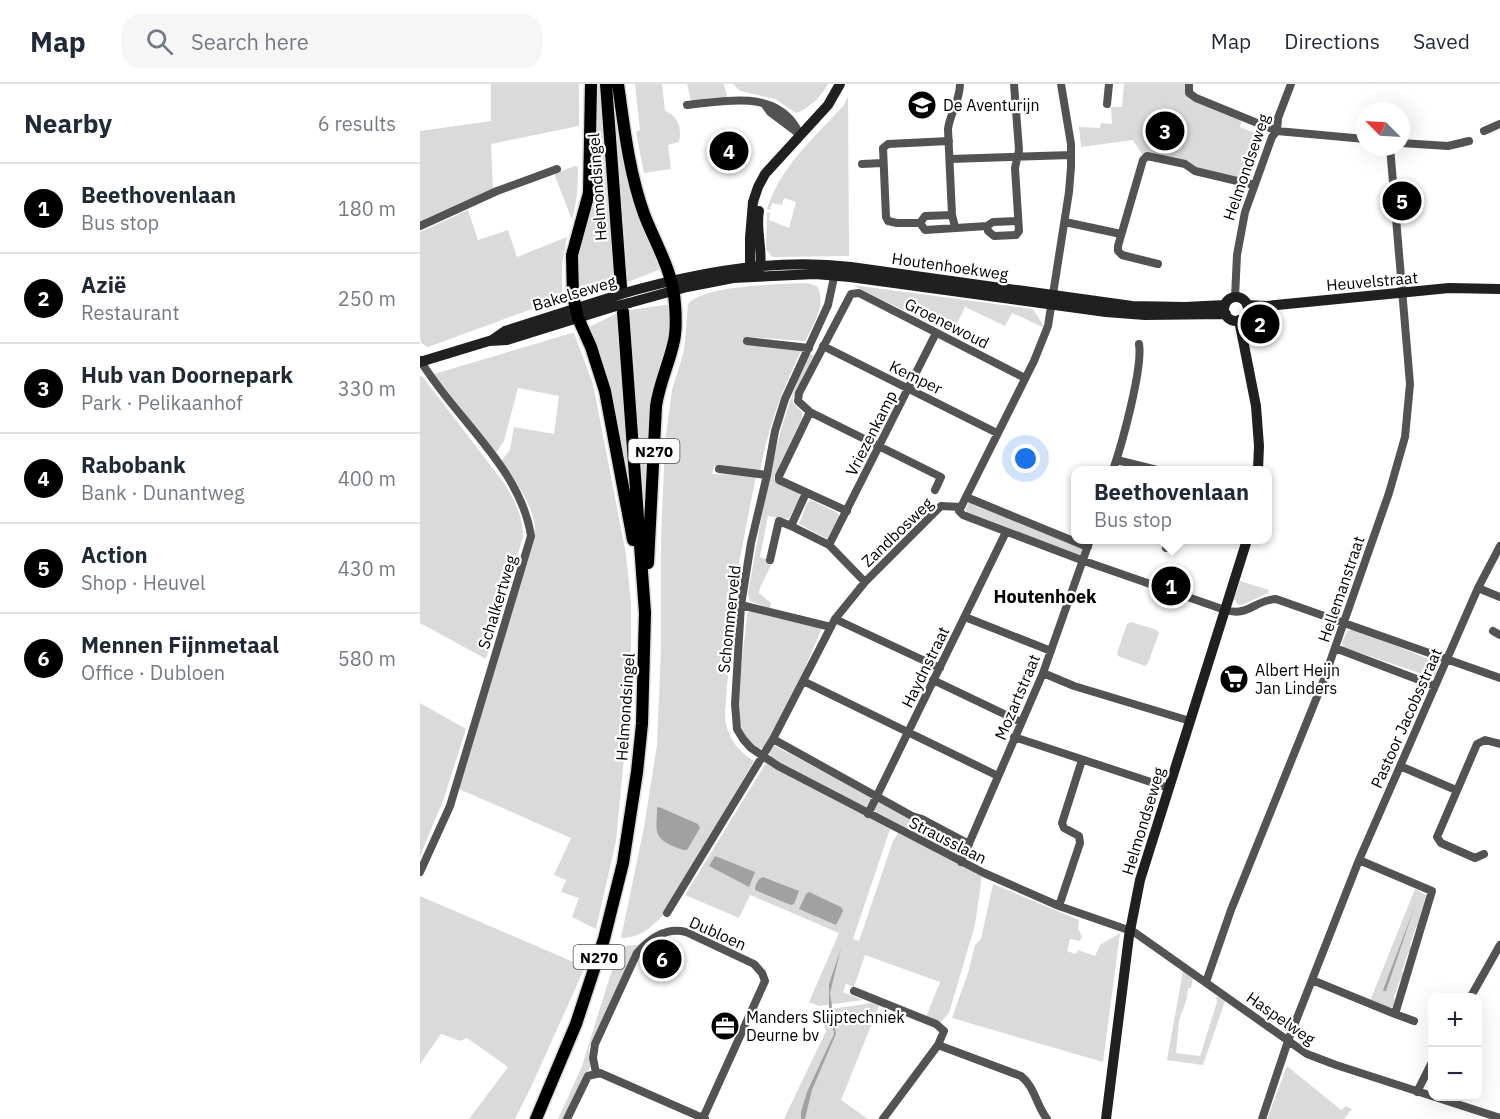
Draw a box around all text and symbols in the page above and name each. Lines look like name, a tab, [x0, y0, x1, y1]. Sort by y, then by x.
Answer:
search box	[122, 14, 542, 68]
text: Map	[30, 23, 86, 60]
icon: search	[143, 25, 176, 58]
text: Search here	[191, 27, 309, 56]
text: Map	[1211, 27, 1251, 55]
text: Directions	[1284, 27, 1380, 55]
text: Saved	[1413, 27, 1470, 55]
school or university icon: De Aventurijn	[906, 89, 938, 121]
place label: De Aventurijn	[943, 95, 1040, 115]
north arrow	[1356, 102, 1410, 156]
text: Nearby	[24, 106, 112, 140]
pin: 3	[1146, 108, 1184, 154]
text: 6 results	[318, 110, 396, 137]
street label: Helmondseweg	[1218, 110, 1274, 223]
pin: 4	[710, 128, 748, 174]
street label: Helmondsingel	[583, 132, 611, 242]
pin: 5	[1382, 178, 1422, 224]
text: Beethovenlaan	[81, 180, 236, 209]
text: 1	[38, 195, 50, 222]
text: 180 m	[338, 195, 396, 222]
text: Bus stop	[81, 209, 159, 236]
street label: Houtenhoekweg	[890, 248, 1010, 284]
street label: Heuvelstraat	[1325, 267, 1419, 295]
text: Azië	[81, 270, 126, 299]
street label: Bakelseweg	[530, 271, 619, 315]
text: 2	[38, 285, 50, 312]
text: 250 m	[338, 285, 396, 312]
street label: Groenewoud	[901, 293, 993, 353]
text: Restaurant	[81, 299, 179, 326]
pin: 2	[1240, 302, 1280, 346]
street label: Kemper	[886, 356, 946, 398]
text: Hub van Doornepark	[81, 360, 293, 389]
text: 3	[38, 375, 50, 402]
text: 330 m	[338, 375, 396, 402]
street label: Vriezenkamp	[841, 387, 901, 479]
text: Park · Pelikaanhof	[81, 389, 243, 416]
road number: N270	[628, 439, 680, 463]
your location	[1011, 444, 1040, 473]
text: Rabobank	[81, 450, 186, 479]
text: 4	[38, 465, 50, 492]
text: 400 m	[338, 465, 396, 492]
popup	[1071, 466, 1272, 544]
text: Beethovenlaan	[1094, 477, 1249, 506]
text: Bank · Dunantweg	[81, 479, 245, 506]
street label: Zandbosweg	[857, 493, 937, 571]
text: Bus stop	[1094, 506, 1172, 533]
street label: Hellemanstraat	[1313, 533, 1369, 645]
text: Action	[81, 540, 148, 569]
street label: Schalkertweg	[473, 552, 521, 651]
text: 5	[38, 555, 50, 582]
text: 430 m	[338, 555, 396, 582]
street label: Schommerveld	[713, 564, 745, 674]
pin: 1	[1152, 564, 1191, 608]
text: Shop · Heuvel	[81, 569, 205, 596]
district label: Houtenhoek	[994, 585, 1097, 608]
street label: Haydnstraat	[897, 623, 953, 711]
text: Mennen Fijnmetaal	[81, 630, 279, 659]
text: 6	[38, 645, 50, 672]
text: 580 m	[338, 645, 396, 672]
street label: Pastoor Jacobsstraat	[1366, 645, 1446, 791]
street label: Mozartstraat	[990, 651, 1044, 743]
street label: Helmondsingel	[611, 652, 639, 762]
text: Office · Dubloen	[81, 659, 225, 686]
place label: Albert Heijn Jan Linders	[1255, 660, 1340, 698]
supermarket icon: Albert Heijn Jan Linders	[1218, 663, 1250, 695]
street label: Helmondseweg	[1117, 764, 1169, 877]
street label: Strausslaan	[906, 812, 990, 868]
street label: Dubloen	[686, 912, 750, 954]
pin: 6	[642, 936, 682, 982]
road number: N270	[574, 945, 624, 969]
street label: Haspelweg	[1243, 987, 1320, 1049]
map controls	[1428, 993, 1482, 1101]
button: +	[1428, 993, 1482, 1047]
place label: Manders Slijptechniek Deurne bv	[746, 1007, 905, 1045]
office icon: Manders Slijptechniek Deurne bv	[709, 1010, 741, 1042]
button: −	[1428, 1047, 1482, 1101]

